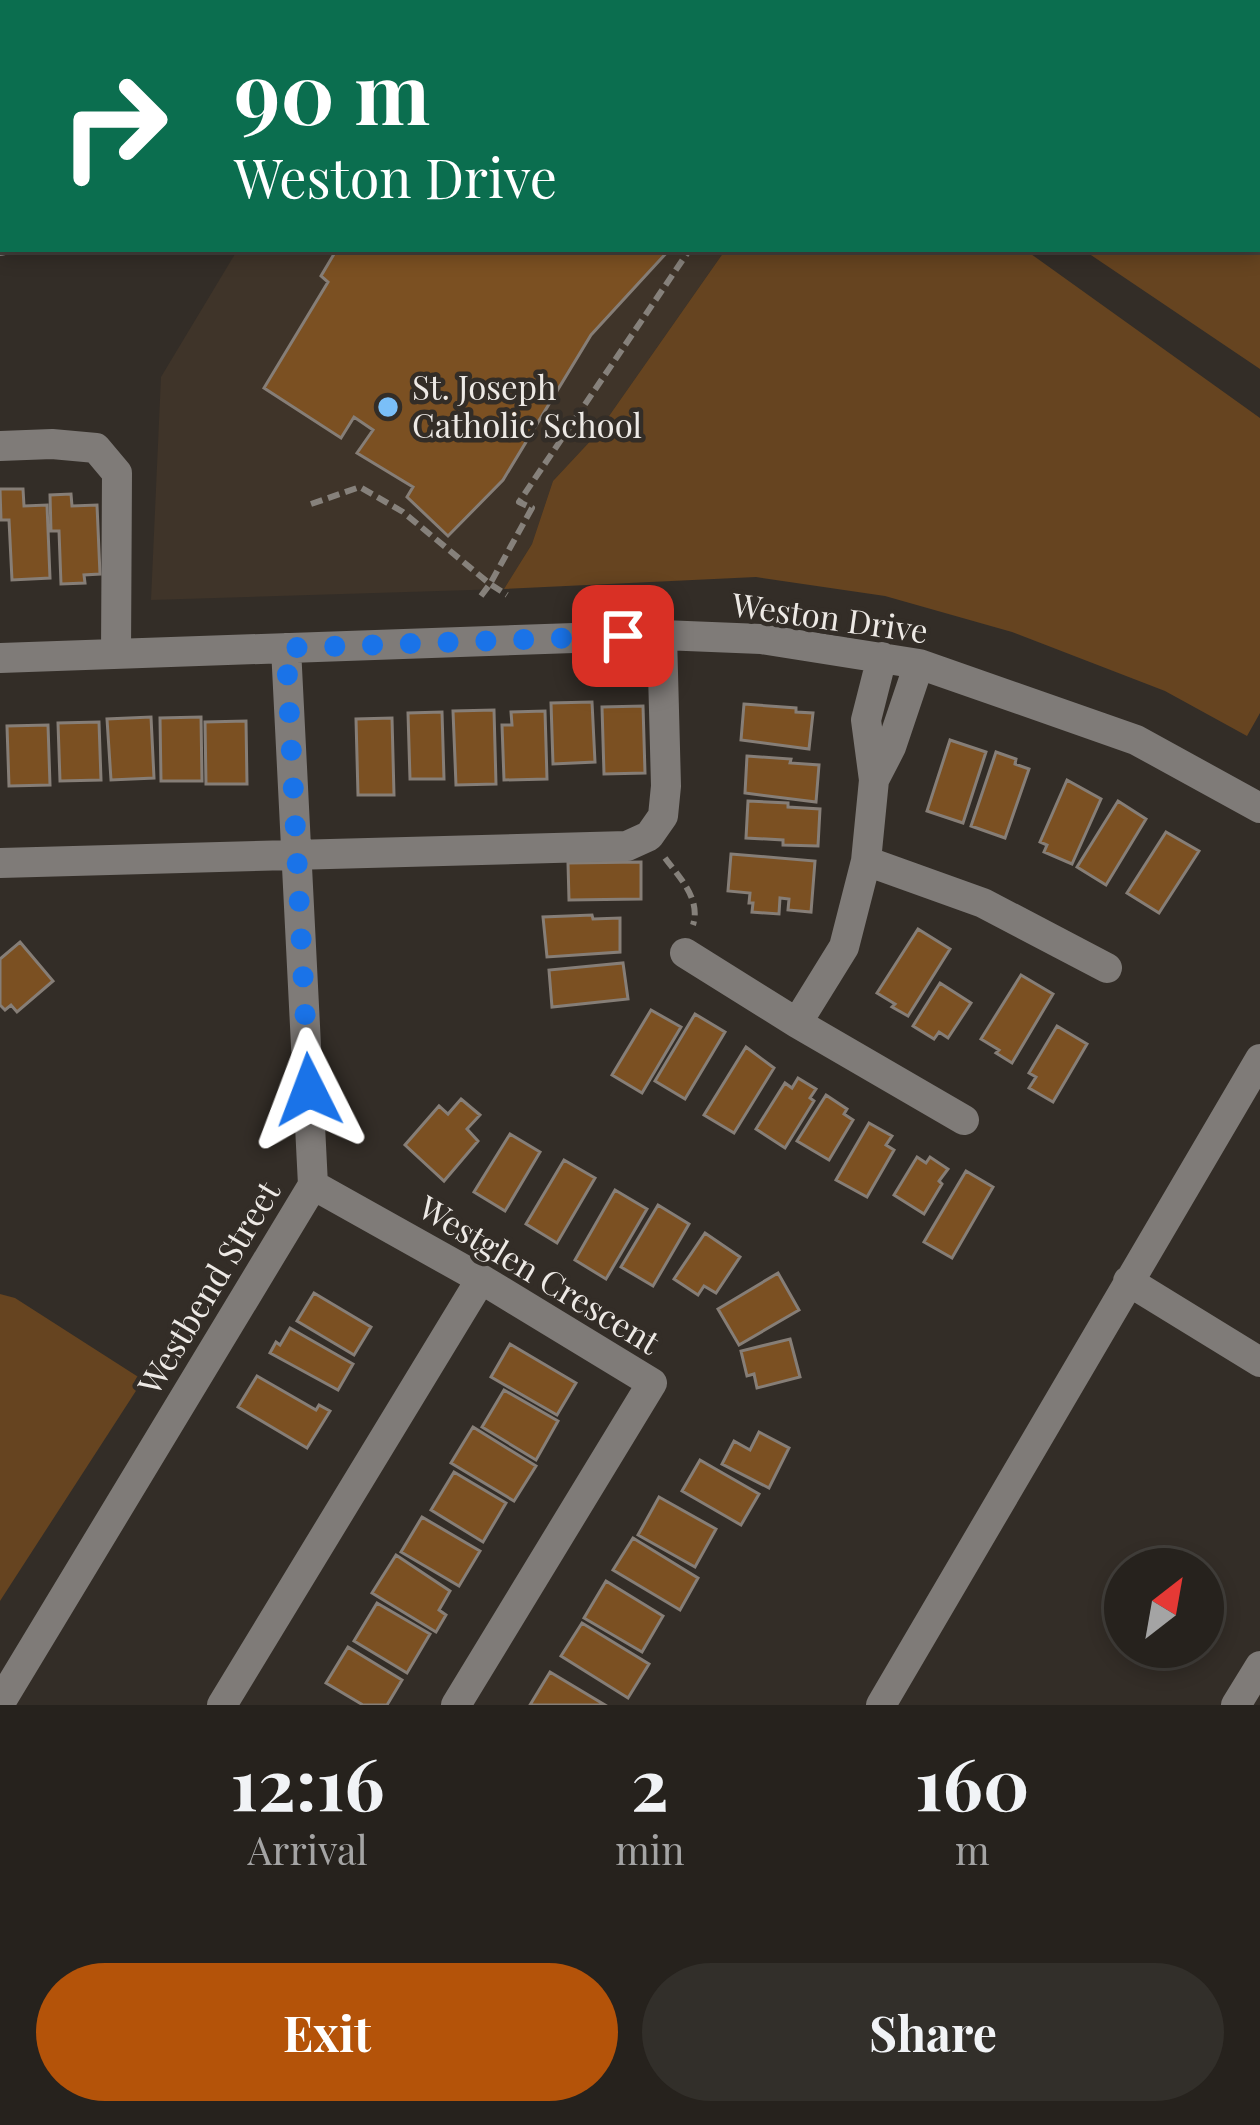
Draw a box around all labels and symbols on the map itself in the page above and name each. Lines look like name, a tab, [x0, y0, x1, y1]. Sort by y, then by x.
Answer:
place label: St. Joseph Catholic School	[412, 364, 642, 446]
marker: St. Joseph Catholic School	[375, 394, 401, 420]
street label: Weston Drive	[728, 580, 931, 652]
pin	[572, 585, 674, 687]
position arrow	[246, 1027, 372, 1153]
street label: Westbend Street	[126, 1171, 289, 1403]
street label: Westglen Crescent	[411, 1183, 670, 1363]
north arrow	[1104, 1548, 1224, 1668]

